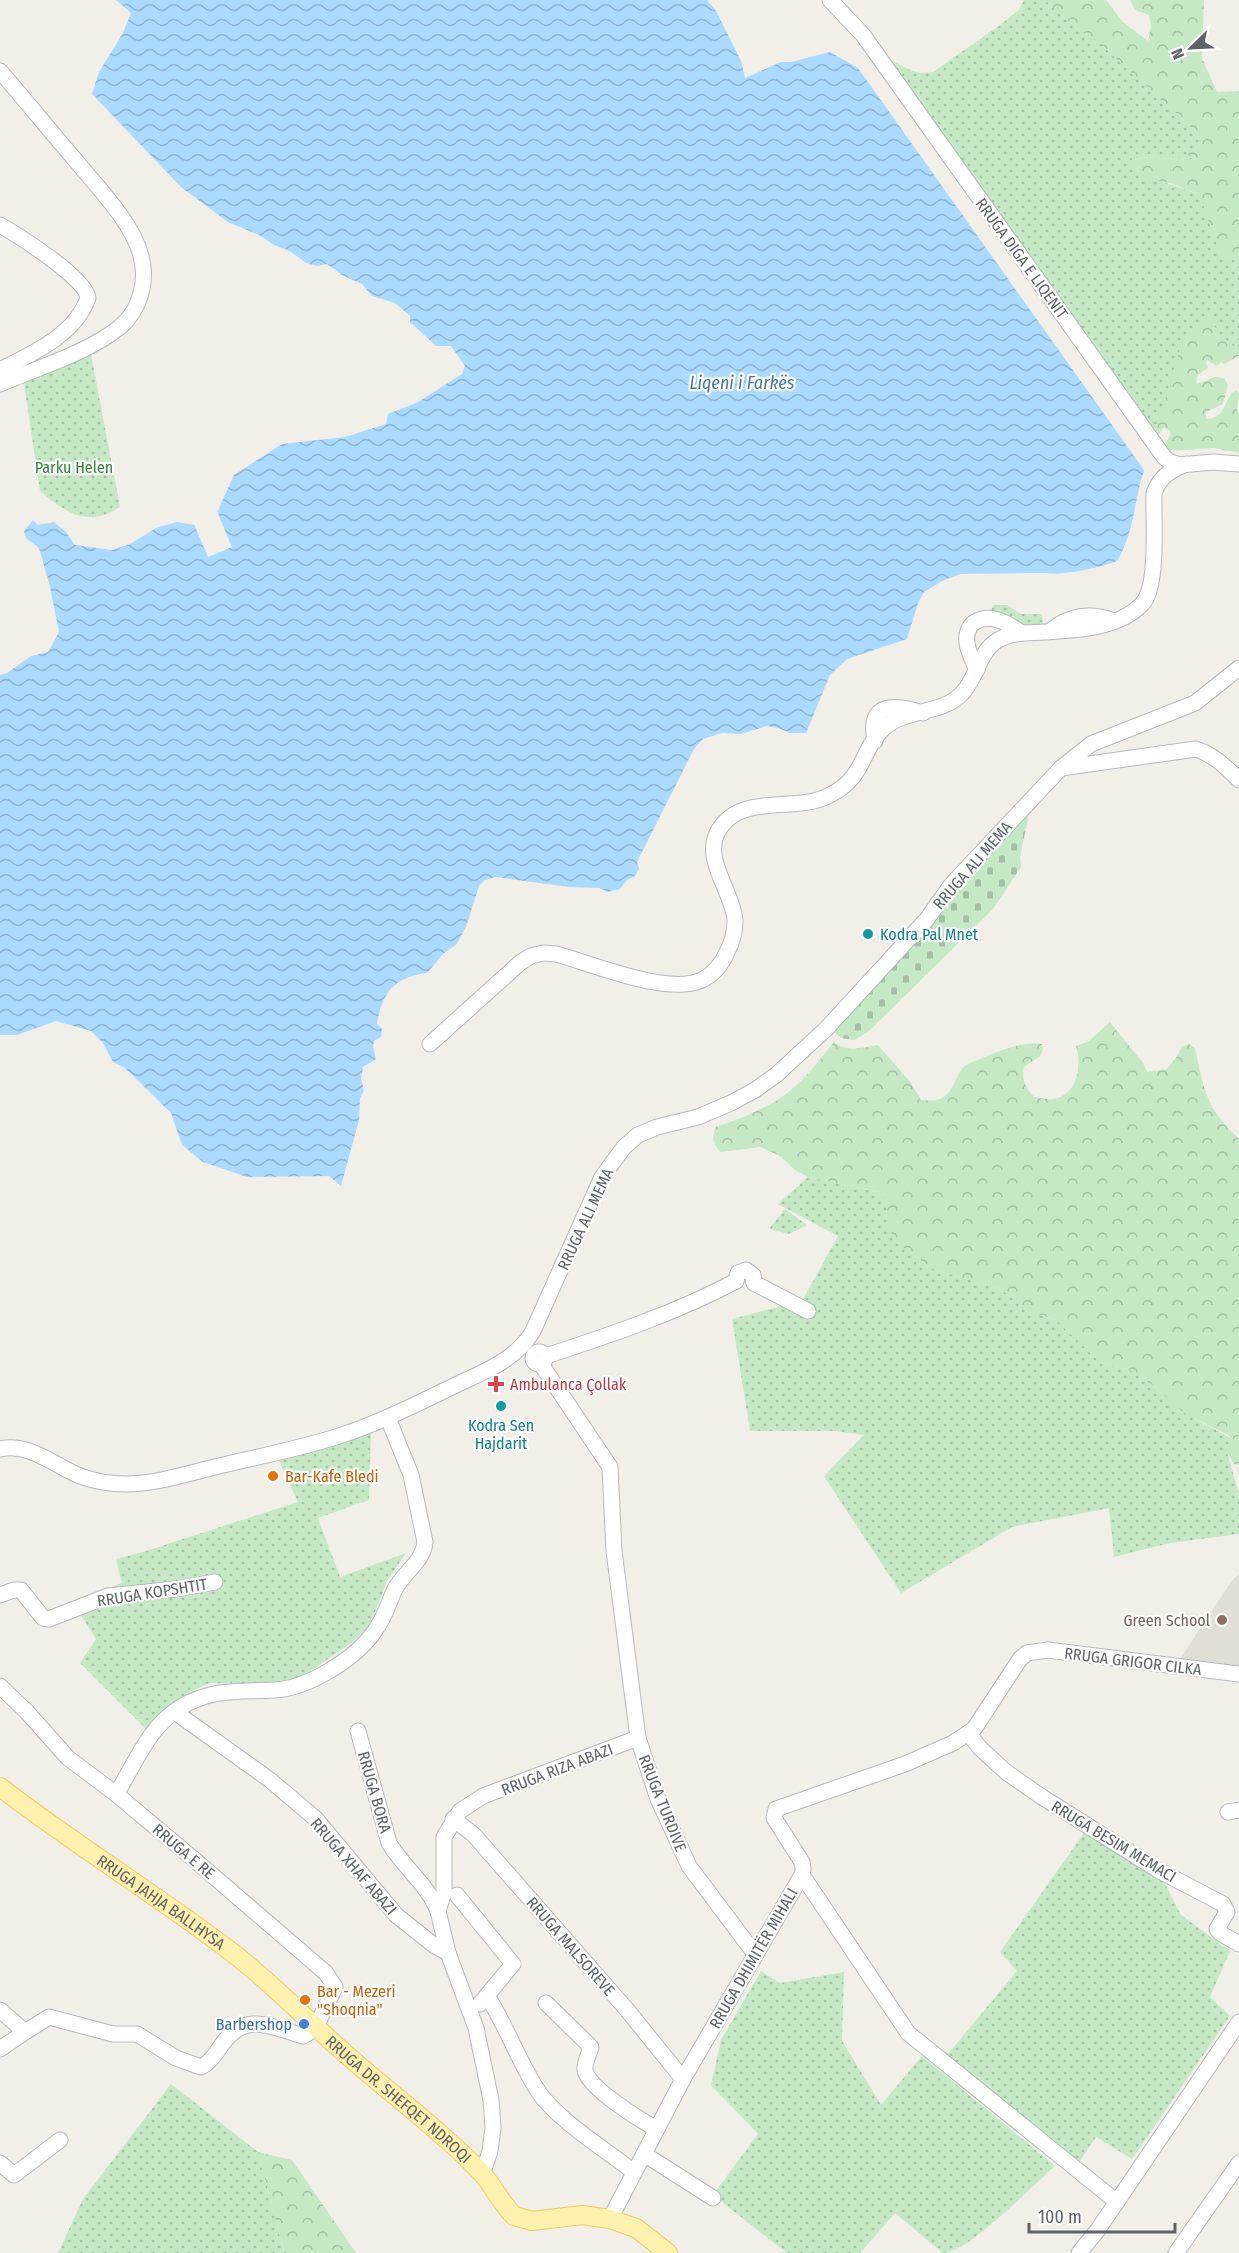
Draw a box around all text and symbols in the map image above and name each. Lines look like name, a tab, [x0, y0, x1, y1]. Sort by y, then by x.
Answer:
north arrow	[1161, 18, 1221, 78]
text: N	[1167, 46, 1188, 62]
street label: RRUGA DIGA E LIQENIT	[971, 194, 1072, 323]
water label: Liqeni i Farkës	[690, 372, 795, 394]
park label: Parku Helen	[35, 458, 113, 477]
street label: RRUGA ALI MEMA	[929, 817, 1016, 913]
place label: Kodra Pal Mnet	[880, 925, 979, 944]
marker: Kodra Pal Mnet	[861, 927, 875, 941]
street label: RRUGA ALI MEMA	[554, 1165, 618, 1273]
marker: Ambulanca Çollak	[487, 1375, 505, 1393]
place label: Ambulanca Çollak	[510, 1375, 627, 1395]
marker: Kodra Sen Hajdarit	[494, 1399, 508, 1413]
place label: Kodra Sen Hajdarit	[468, 1416, 534, 1453]
place label: Bar-Kafe Bledi	[285, 1467, 379, 1486]
marker: Bar-Kafe Bledi	[266, 1469, 280, 1483]
street label: RRUGA KOPSHTIT	[96, 1574, 209, 1611]
place label: Green School	[1123, 1611, 1210, 1630]
marker: Green School	[1215, 1613, 1229, 1627]
street label: RRUGA GRIGOR CILKA	[1063, 1644, 1203, 1679]
street label: RRUGA RIZA ABAZI	[499, 1739, 616, 1799]
street label: RRUGA BORA	[354, 1749, 395, 1836]
street label: RRUGA TURDIVE	[634, 1752, 691, 1854]
street label: RRUGA BESIM MEMACI	[1048, 1797, 1180, 1886]
street label: RRUGA XHAF ABAZI	[306, 1814, 401, 1919]
street label: RRUGA E RE	[149, 1820, 219, 1883]
street label: RRUGA JAHJA BALLHYSA	[93, 1851, 229, 1954]
street label: RRUGA DHIMITËR MIHALI	[705, 1885, 801, 2032]
street label: RRUGA MALSOREVE	[523, 1893, 619, 2000]
place label: Bar - Mezeri "Shoqnia"	[317, 1982, 396, 2019]
marker: Bar - Mezeri "Shoqnia"	[298, 1993, 312, 2007]
place label: Barbershop	[216, 2015, 292, 2034]
marker: Barbershop	[297, 2017, 311, 2031]
street label: RRUGA DR. SHEFQET NDROQI	[322, 2032, 475, 2167]
scale bar	[1029, 2196, 1174, 2234]
text: 100 m	[1038, 2206, 1082, 2228]

